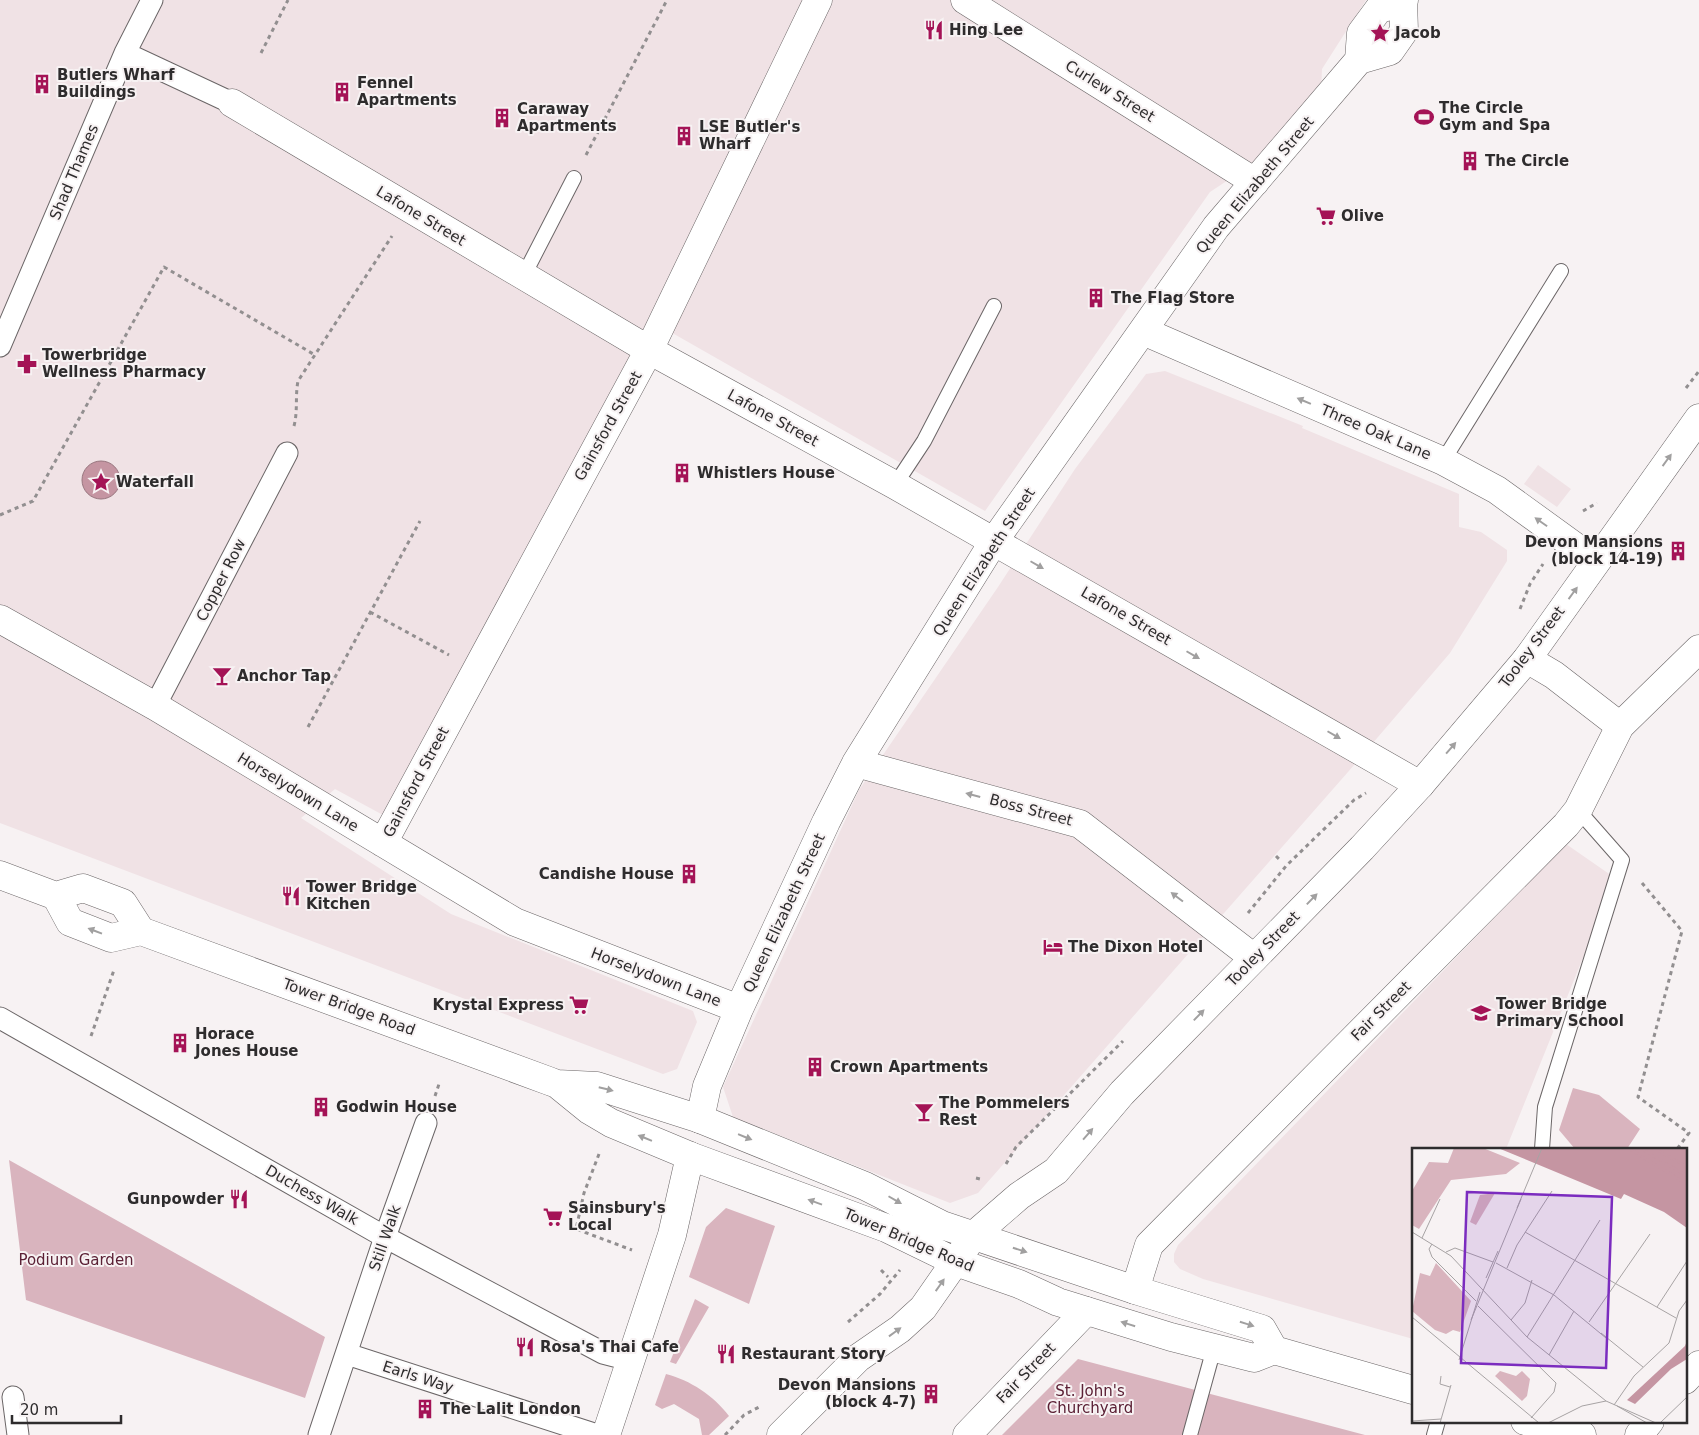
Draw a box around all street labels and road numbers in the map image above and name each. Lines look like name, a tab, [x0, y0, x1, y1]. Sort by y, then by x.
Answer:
street label: Curlew Street	[1062, 56, 1158, 126]
street label: Queen Elizabeth Street	[1192, 113, 1318, 257]
street label: Shad Thames	[46, 121, 102, 222]
street label: Lafone Street	[373, 182, 469, 250]
street label: Gainsford Street	[570, 368, 646, 484]
street label: Lafone Street	[724, 386, 822, 450]
street label: Three Oak Lane	[1317, 400, 1434, 463]
street label: Queen Elizabeth Street	[929, 484, 1039, 640]
street label: Copper Row	[193, 536, 249, 624]
street label: Lafone Street	[1078, 583, 1174, 649]
street label: Tooley Street	[1495, 603, 1569, 692]
street label: Gainsford Street	[379, 724, 453, 840]
street label: Horselydown Lane	[234, 749, 362, 835]
street label: Boss Street	[987, 790, 1075, 830]
street label: Queen Elizabeth Street	[739, 831, 829, 995]
street label: Tooley Street	[1222, 908, 1303, 991]
street label: Horselydown Lane	[588, 944, 724, 1010]
street label: Tower Bridge Road	[279, 974, 418, 1039]
street label: Fair Street	[1347, 977, 1415, 1045]
street label: Duchess Walk	[262, 1161, 362, 1229]
street label: Still Walk	[365, 1202, 405, 1273]
street label: Tower Bridge Road	[840, 1204, 977, 1276]
street label: Fair Street	[993, 1339, 1059, 1407]
street label: Earls Way	[380, 1357, 456, 1397]

